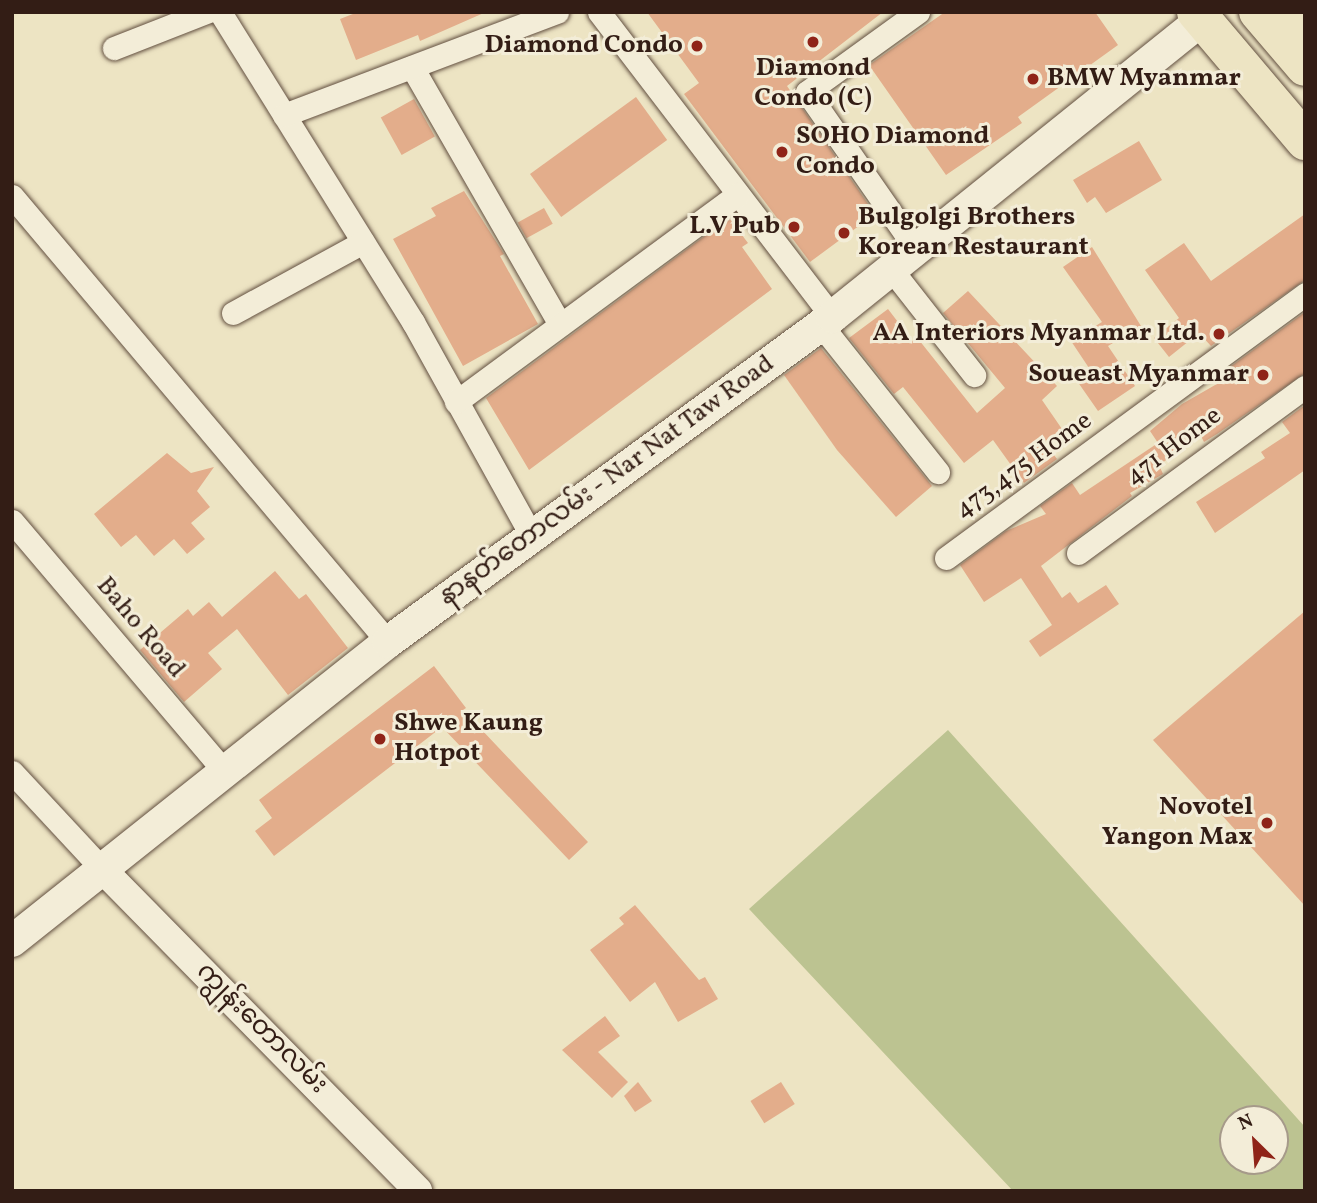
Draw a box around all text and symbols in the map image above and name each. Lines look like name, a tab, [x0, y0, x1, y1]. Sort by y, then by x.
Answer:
place label: Diamond Condo	[484, 30, 683, 62]
marker: Diamond Condo (C)	[805, 34, 821, 50]
marker: Diamond Condo	[689, 38, 705, 54]
place label: Diamond Condo (C)	[754, 53, 872, 114]
place label: BMW Myanmar	[1047, 63, 1241, 95]
marker: BMW Myanmar	[1025, 71, 1041, 87]
place label: SOHO Diamond Condo	[796, 121, 989, 182]
marker: SOHO Diamond Condo	[774, 144, 790, 160]
place label: Bulgolgi Brothers Korean Restaurant	[858, 202, 1089, 264]
place label: L.V Pub	[689, 211, 780, 243]
marker: L.V Pub	[786, 219, 802, 235]
marker: Bulgolgi Brothers Korean Restaurant	[836, 225, 852, 241]
place label: AA Interiors Myanmar Ltd.	[873, 318, 1205, 350]
marker: AA Interiors Myanmar Ltd.	[1211, 326, 1227, 342]
street label: နာနတ်တောလမ်း - Nar Nat Taw Road	[432, 348, 782, 614]
place label: Soueast Myanmar	[1028, 359, 1249, 391]
marker: Soueast Myanmar	[1255, 367, 1271, 383]
street label: 471 Home	[1120, 401, 1228, 493]
street label: 473,475 Home	[949, 406, 1099, 526]
street label: Baho Road	[89, 571, 191, 685]
place label: Shwe Kaung Hotpot	[394, 708, 543, 770]
marker: Shwe Kaung Hotpot	[372, 731, 388, 747]
place label: Novotel Yangon Max	[1102, 792, 1253, 854]
marker: Novotel Yangon Max	[1259, 815, 1275, 831]
street label: ကျွန်းတောလမ်း	[189, 957, 333, 1101]
north arrow	[1219, 1105, 1289, 1175]
text: N	[1234, 1108, 1258, 1137]

